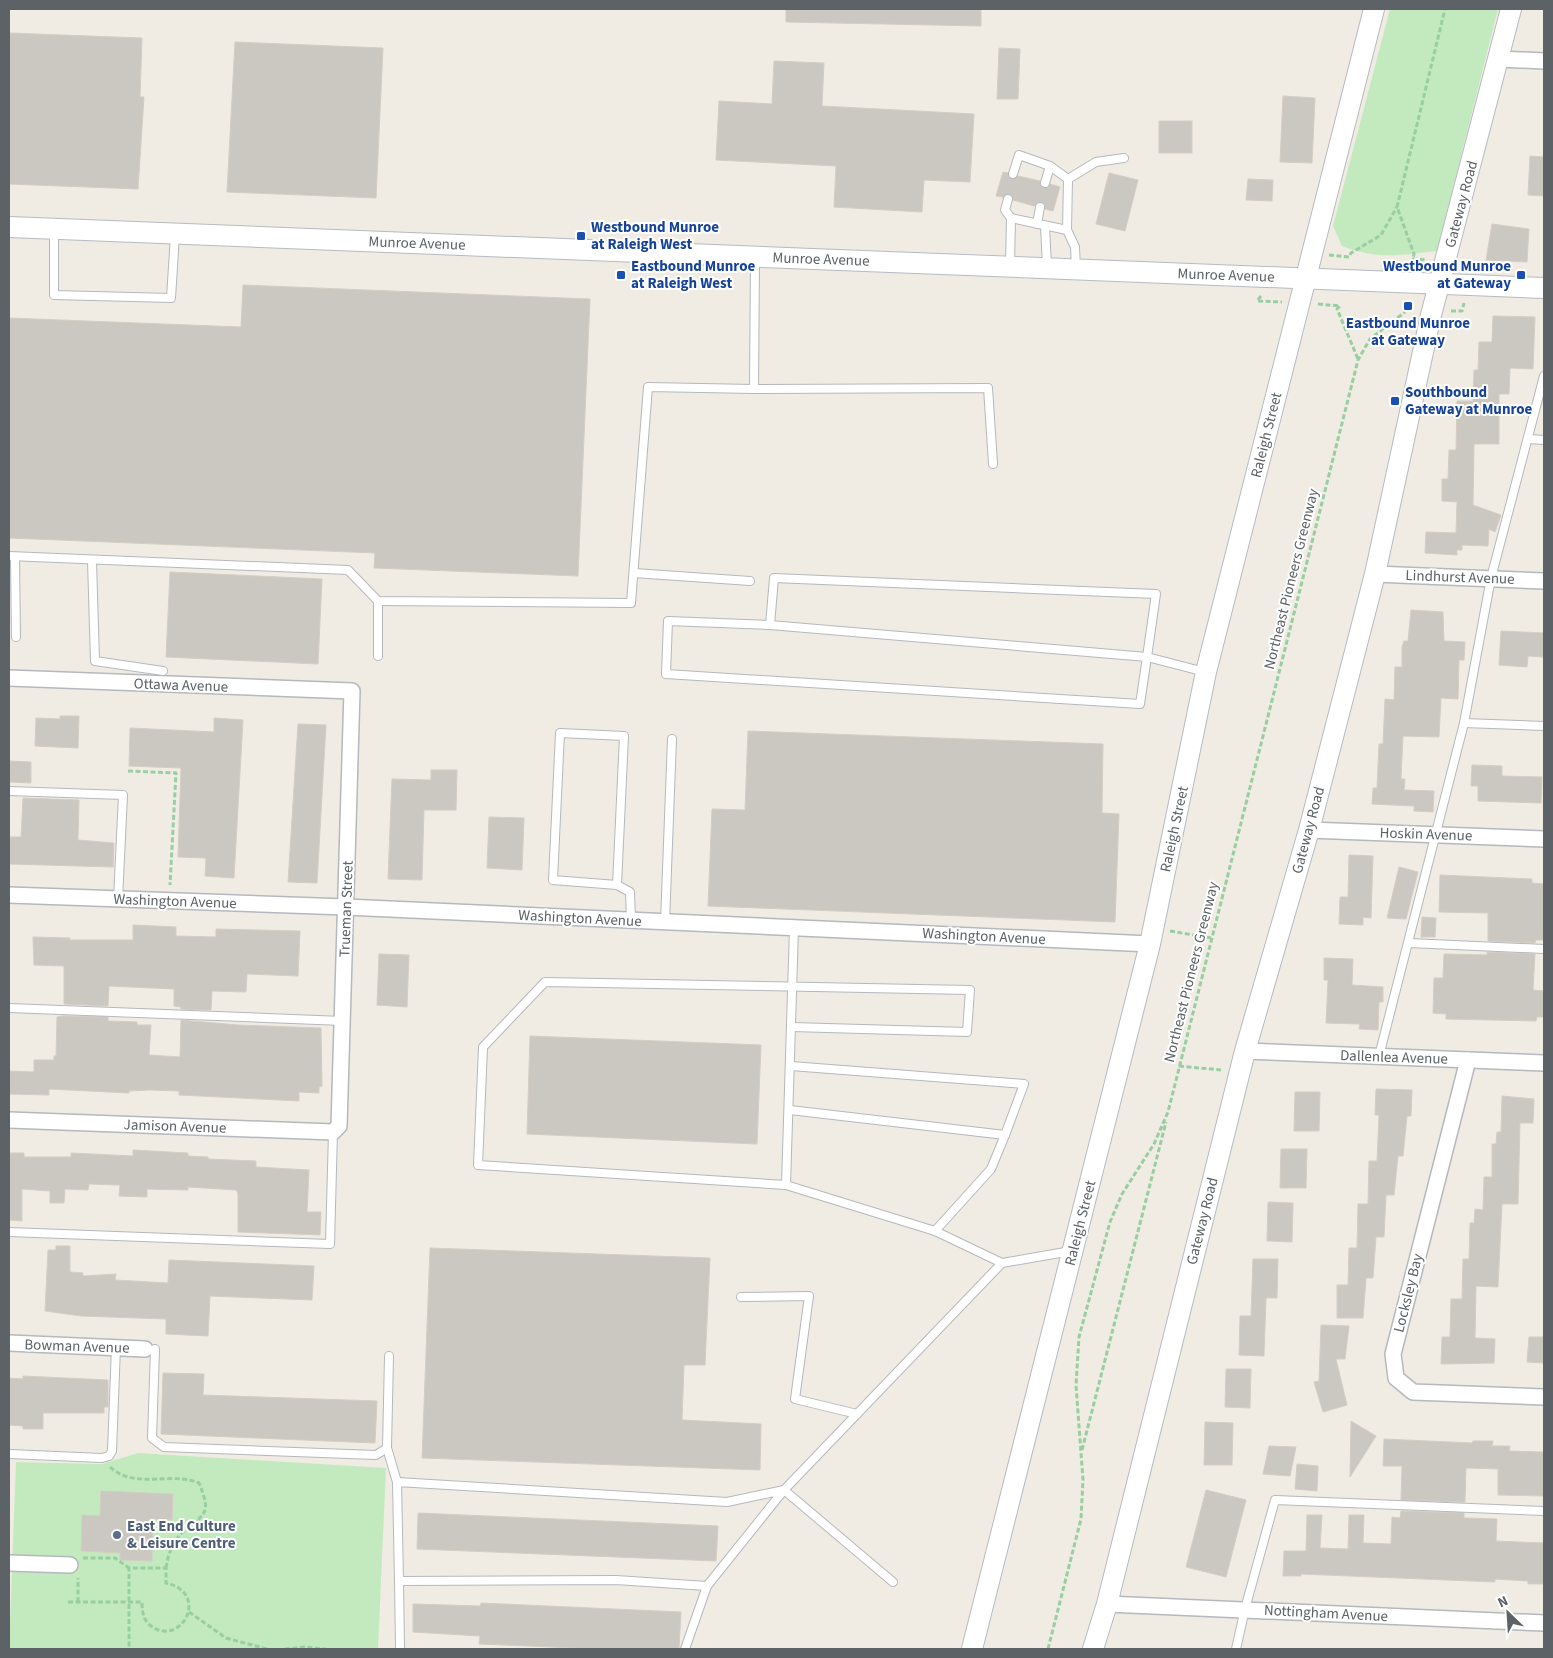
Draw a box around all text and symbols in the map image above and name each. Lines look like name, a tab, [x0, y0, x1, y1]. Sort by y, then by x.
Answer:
street label: Gateway Road	[1440, 158, 1483, 250]
place label: Westbound Munroe at Raleigh West	[591, 217, 719, 255]
marker: Westbound Munroe at Raleigh West	[575, 230, 587, 242]
street label: Munroe Avenue	[368, 231, 466, 256]
street label: Munroe Avenue	[772, 247, 870, 272]
place label: Eastbound Munroe at Raleigh West	[631, 256, 756, 294]
place label: Westbound Munroe at Gateway	[1383, 256, 1511, 294]
street label: Munroe Avenue	[1177, 263, 1275, 288]
marker: Eastbound Munroe at Raleigh West	[615, 269, 627, 281]
marker: Westbound Munroe at Gateway	[1515, 269, 1527, 281]
marker: Eastbound Munroe at Gateway	[1402, 300, 1414, 312]
place label: Eastbound Munroe at Gateway	[1346, 313, 1470, 351]
place label: Southbound Gateway at Munroe	[1405, 382, 1533, 420]
street label: Raleigh Street	[1246, 390, 1287, 480]
marker: Southbound Gateway at Munroe	[1389, 395, 1401, 407]
street label: Northeast Pioneers Greenway	[1259, 487, 1324, 672]
street label: Lindhurst Avenue	[1405, 565, 1515, 590]
street label: Ottawa Avenue	[133, 673, 229, 698]
street label: Raleigh Street	[1155, 784, 1194, 874]
street label: Gateway Road	[1287, 784, 1330, 876]
street label: Hoskin Avenue	[1379, 822, 1473, 847]
street label: Trueman Street	[334, 860, 359, 958]
street label: Northeast Pioneers Greenway	[1159, 880, 1224, 1065]
street label: Washington Avenue	[113, 889, 237, 914]
street label: Washington Avenue	[518, 905, 642, 932]
street label: Washington Avenue	[922, 923, 1046, 950]
street label: Dallenlea Avenue	[1340, 1045, 1448, 1070]
street label: Jamison Avenue	[123, 1114, 227, 1139]
street label: Gateway Road	[1181, 1175, 1223, 1267]
street label: Raleigh Street	[1060, 1178, 1101, 1268]
street label: Locksley Bay	[1389, 1252, 1428, 1335]
street label: Bowman Avenue	[24, 1334, 130, 1359]
place label: East End Culture & Leisure Centre	[127, 1516, 236, 1554]
marker: East End Culture & Leisure Centre	[111, 1529, 123, 1541]
north arrow	[1483, 1588, 1533, 1638]
text: N	[1494, 1591, 1511, 1613]
street label: Nottingham Avenue	[1263, 1600, 1389, 1627]

